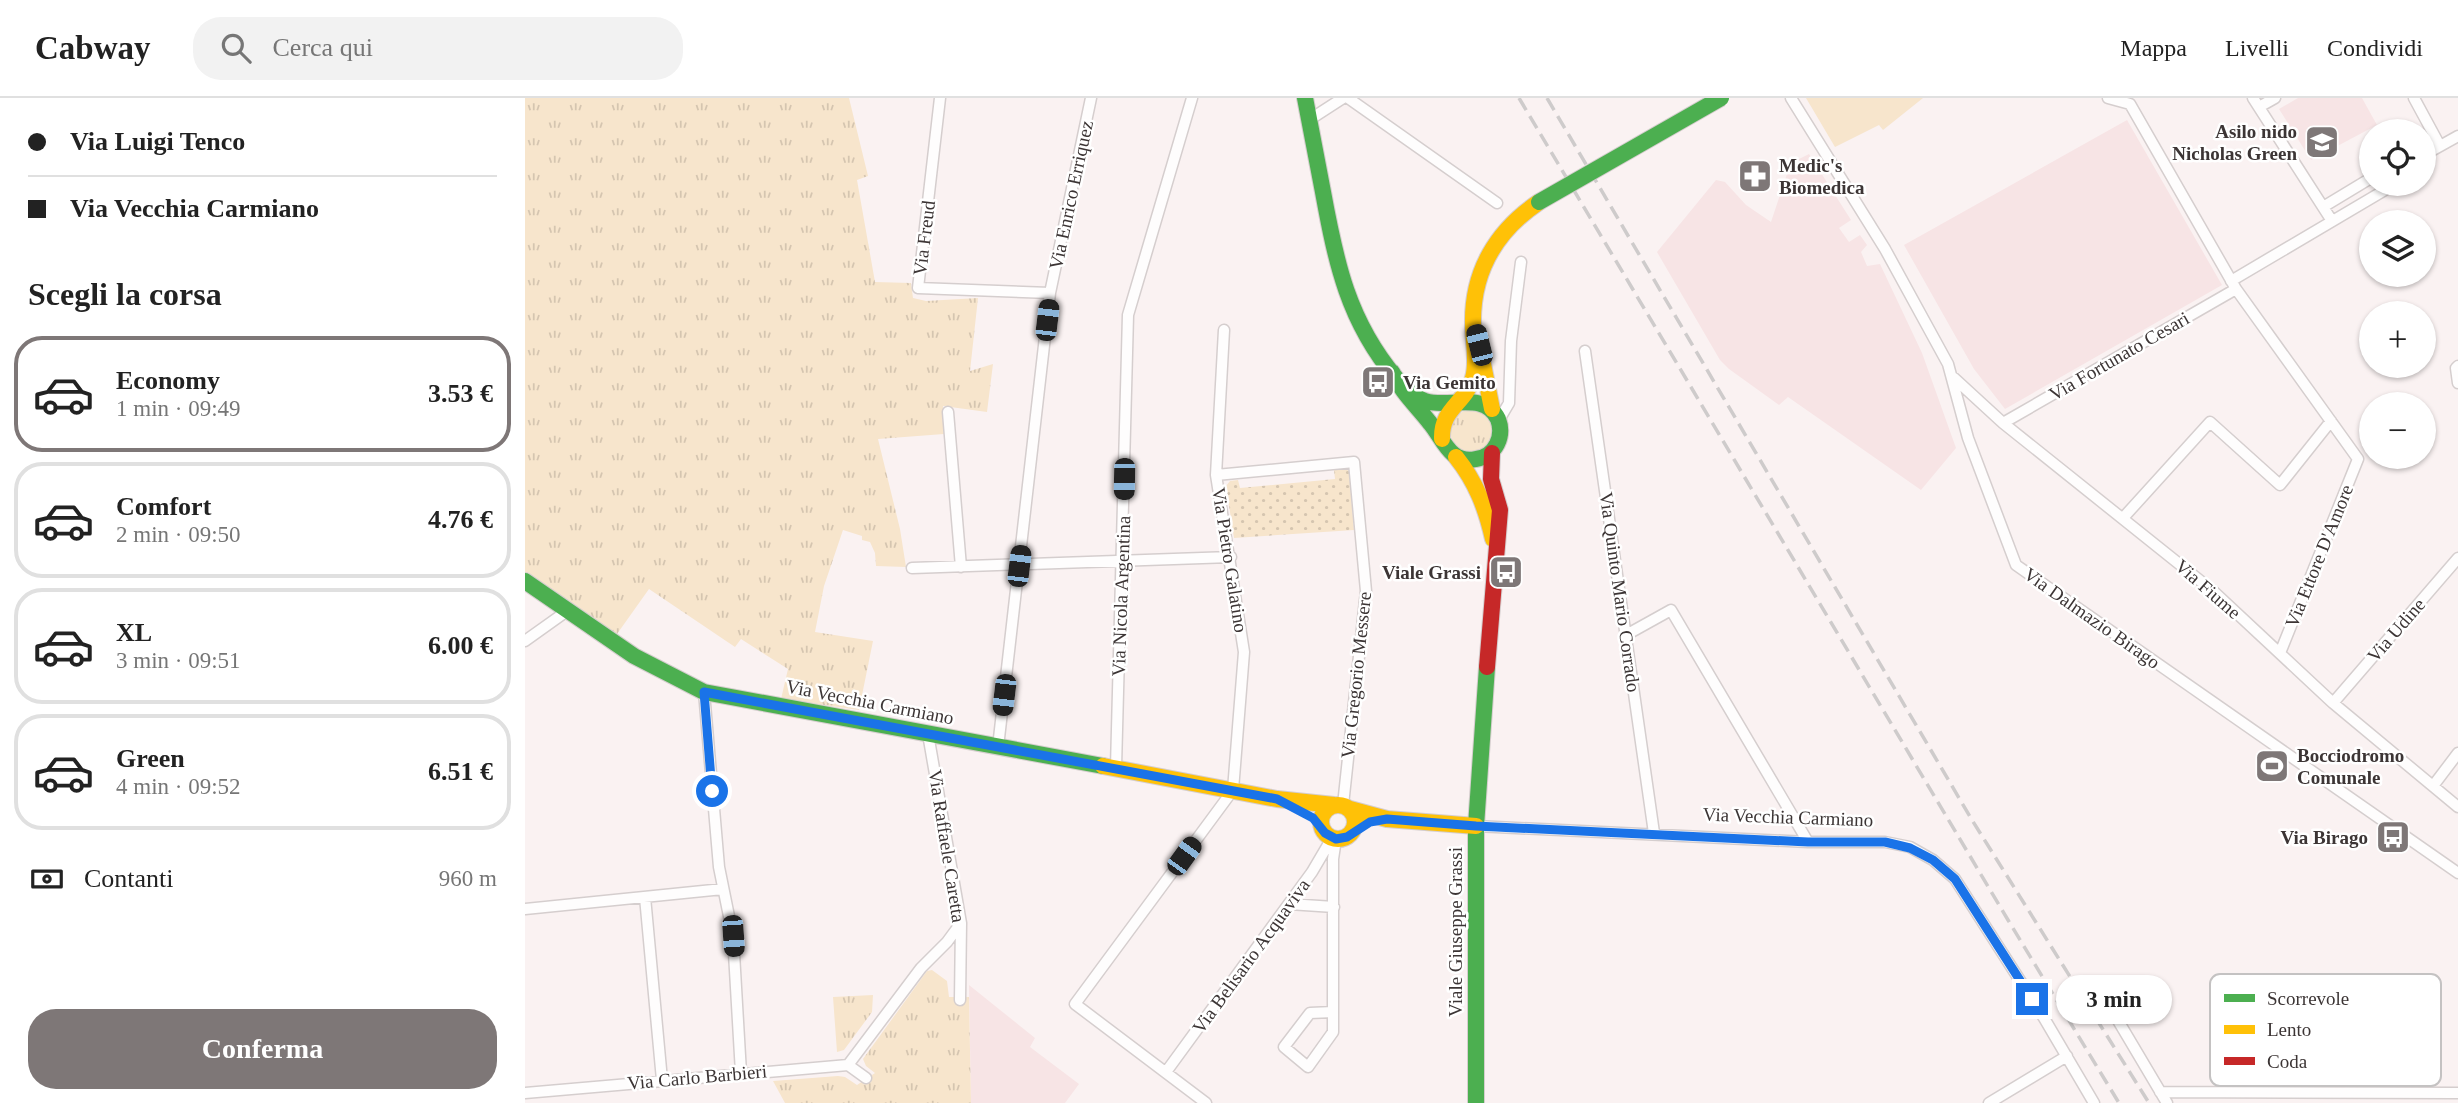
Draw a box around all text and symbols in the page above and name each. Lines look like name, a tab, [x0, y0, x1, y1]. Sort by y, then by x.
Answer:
search box	[193, 17, 683, 80]
icon: search	[217, 29, 255, 67]
text: Cabway	[35, 30, 151, 66]
text: Cerca qui	[273, 33, 373, 62]
text: Mappa	[2120, 35, 2187, 61]
text: Livelli	[2225, 35, 2289, 61]
text: Condividi	[2327, 35, 2423, 61]
street label: Via Enrico Erriquez	[1045, 119, 1097, 271]
map controls	[2359, 119, 2436, 469]
button: locate	[2359, 119, 2436, 196]
place label: Asilo nido Nicholas Green	[2172, 121, 2297, 164]
school or university icon: Asilo nido Nicholas Green	[2303, 123, 2341, 161]
text: Via Luigi Tenco	[70, 127, 245, 156]
place label: Medic's Biomedica	[1779, 155, 1865, 198]
pharmacy icon: Medic's Biomedica	[1736, 157, 1774, 195]
text: Via Vecchia Carmiano	[70, 194, 319, 223]
street label: Via Freud	[909, 199, 939, 277]
button: layers	[2359, 210, 2436, 287]
text: Scegli la corsa	[28, 276, 222, 312]
car	[1035, 298, 1060, 342]
button: +	[2359, 301, 2436, 378]
street label: Via Fortunato Cesari	[2045, 307, 2193, 405]
car	[1464, 322, 1495, 368]
icon: car	[32, 363, 95, 426]
bus stop icon: Via Gemito	[1359, 363, 1397, 401]
text: Economy	[116, 366, 220, 395]
place label: Via Gemito	[1403, 372, 1496, 393]
text: 3.53 €	[428, 379, 493, 408]
button: −	[2359, 392, 2436, 469]
text: 1 min · 09:49	[116, 396, 241, 421]
car	[1114, 458, 1135, 500]
street label: Via Ettore D'Amore	[2281, 482, 2357, 630]
street label: Via Pietro Galatino	[1208, 486, 1252, 634]
icon: car	[32, 489, 95, 552]
street label: Via Quinto Mario Corrado	[1596, 491, 1644, 693]
text: Comfort	[116, 492, 211, 521]
text: 4.76 €	[428, 505, 493, 534]
street label: Via Nicola Argentina	[1108, 515, 1134, 677]
text: 2 min · 09:50	[116, 522, 241, 547]
car	[1007, 544, 1032, 588]
bus stop icon: Viale Grassi	[1487, 553, 1525, 591]
street label: Via Fiume	[2171, 555, 2245, 623]
place label: Viale Grassi	[1382, 562, 1481, 583]
street label: Via Dalmazio Birago	[2020, 563, 2164, 673]
street label: Via Gregorio Messere	[1337, 591, 1375, 759]
street label: Via Udine	[2363, 594, 2429, 666]
icon: car	[32, 615, 95, 678]
text: XL	[116, 618, 152, 647]
text: 6.00 €	[428, 631, 493, 660]
text: 3 min · 09:51	[116, 648, 241, 673]
car	[992, 673, 1017, 717]
street label: Via Vecchia Carmiano	[784, 675, 956, 729]
icon: car	[32, 741, 95, 804]
text: Green	[116, 744, 185, 773]
place label: Bocciodromo Comunale	[2297, 745, 2404, 788]
sports icon: Bocciodromo Comunale	[2253, 747, 2291, 785]
text: 6.51 €	[428, 757, 493, 786]
street label: Via Raffaele Caretta	[925, 768, 970, 925]
text: 4 min · 09:52	[116, 774, 241, 799]
route start	[696, 775, 728, 807]
street label: Via Vecchia Carmiano	[1702, 804, 1874, 830]
bus stop icon: Via Birago	[2374, 818, 2412, 856]
place label: Via Birago	[2281, 827, 2368, 848]
car	[1164, 833, 1205, 879]
street label: Viale Giuseppe Grassi	[1445, 847, 1466, 1017]
icon: cash	[28, 860, 66, 898]
text: Contanti	[84, 864, 174, 893]
text: 960 m	[439, 866, 497, 891]
street label: Via Belisario Acquaviva	[1188, 874, 1314, 1037]
car	[722, 914, 745, 958]
callout: 3 min	[2057, 974, 2172, 1024]
legend	[2210, 974, 2441, 1086]
route end	[2016, 983, 2048, 1015]
text: 3 min	[2086, 987, 2142, 1012]
text: Scorrevole	[2267, 988, 2349, 1009]
button: Conferma	[28, 1009, 497, 1089]
text: Lento	[2267, 1019, 2311, 1040]
text: Coda	[2267, 1051, 2308, 1072]
street label: Via Carlo Barbieri	[626, 1060, 768, 1094]

